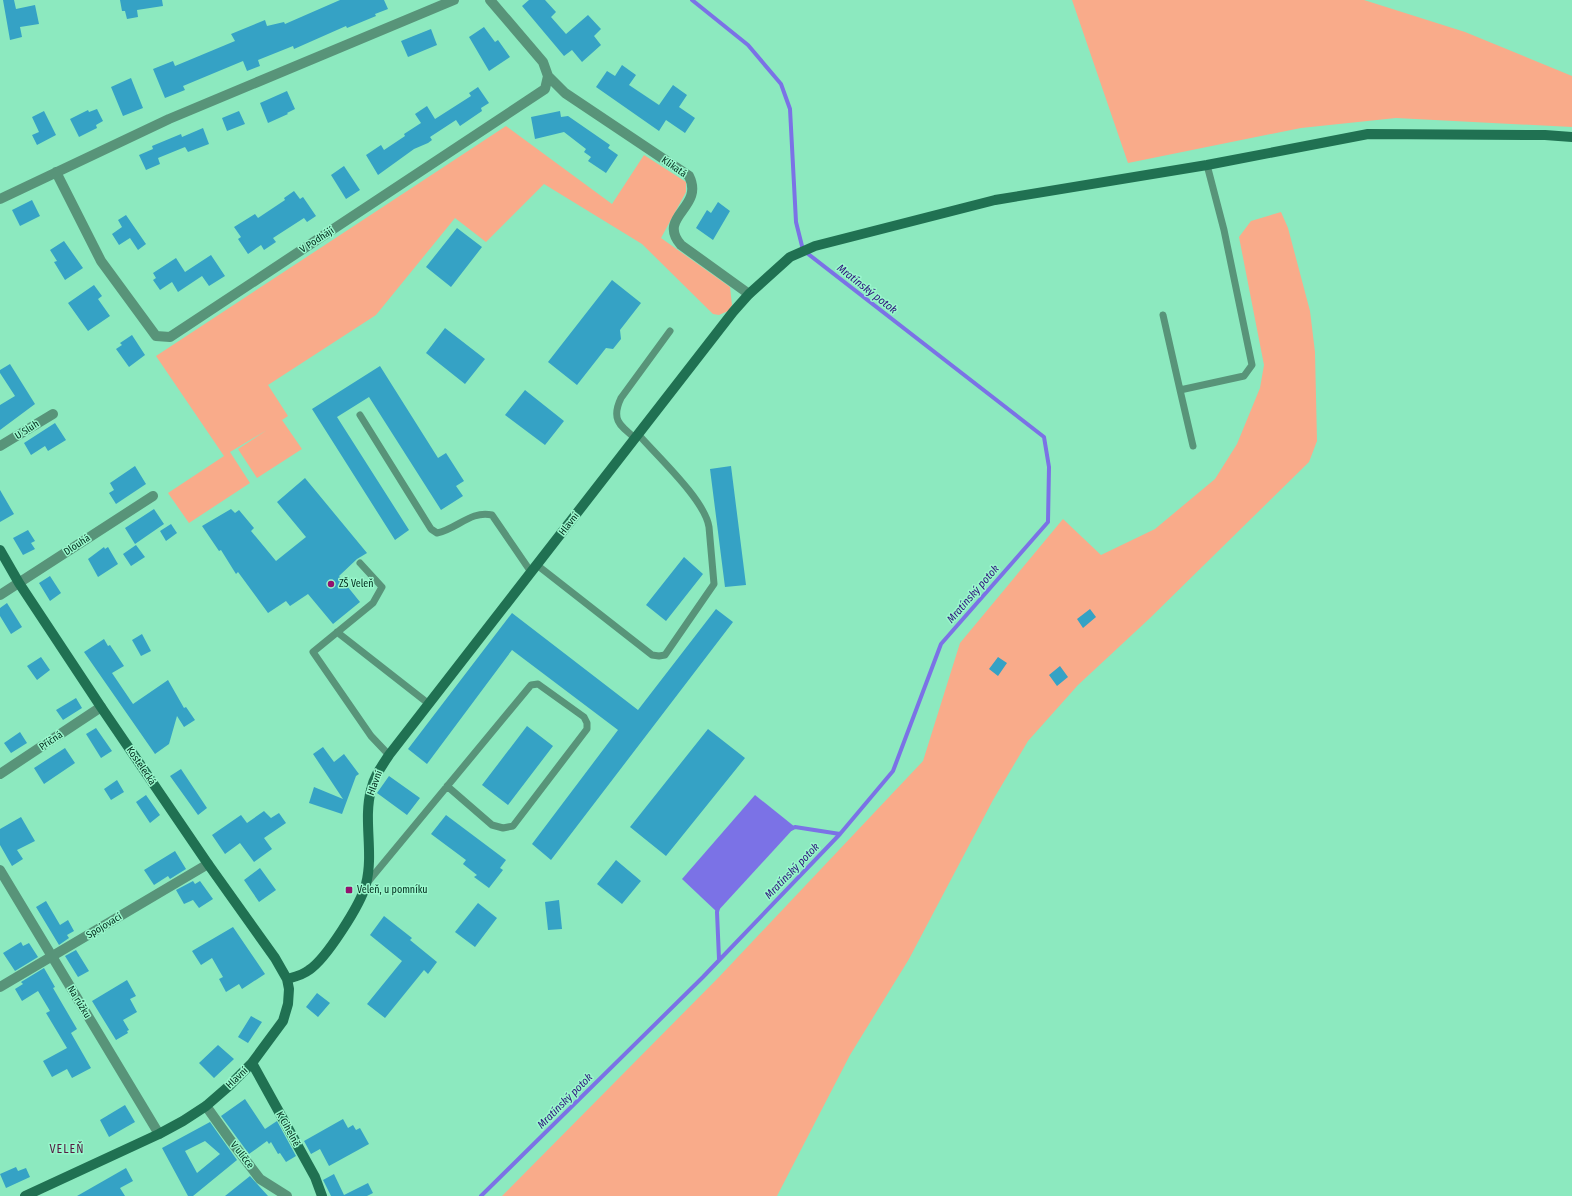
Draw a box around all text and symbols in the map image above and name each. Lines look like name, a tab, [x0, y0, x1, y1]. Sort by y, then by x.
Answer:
street label: Klikatá	[659, 154, 689, 180]
street label: V Podhájí	[297, 223, 337, 255]
water label: Mratínský potok	[834, 261, 900, 317]
street label: U Sluh	[13, 418, 41, 442]
street label: Hlavní	[556, 509, 582, 538]
street label: Dlouhá	[62, 532, 93, 558]
water label: Mratínský potok	[944, 562, 1002, 626]
place label: ZŠ Veleň	[339, 576, 373, 590]
marker: ZŠ Veleň	[326, 579, 336, 589]
street label: Příčná	[37, 728, 65, 753]
street label: Kostelecká	[124, 744, 158, 788]
street label: Hlavní	[364, 768, 385, 797]
water label: Mratínský potok	[762, 840, 822, 902]
place label: Veleň, u pomníku	[357, 883, 428, 896]
marker: Veleň, u pomníku	[344, 885, 354, 895]
street label: Spojovací	[84, 910, 124, 941]
street label: Na růžku	[65, 983, 94, 1020]
street label: Hlavní	[223, 1064, 251, 1091]
water label: Mratínský potok	[535, 1070, 596, 1131]
street label: K Cihelně	[273, 1109, 303, 1149]
street label: V uličce	[228, 1139, 256, 1171]
district label: VELEŇ	[50, 1141, 84, 1156]

